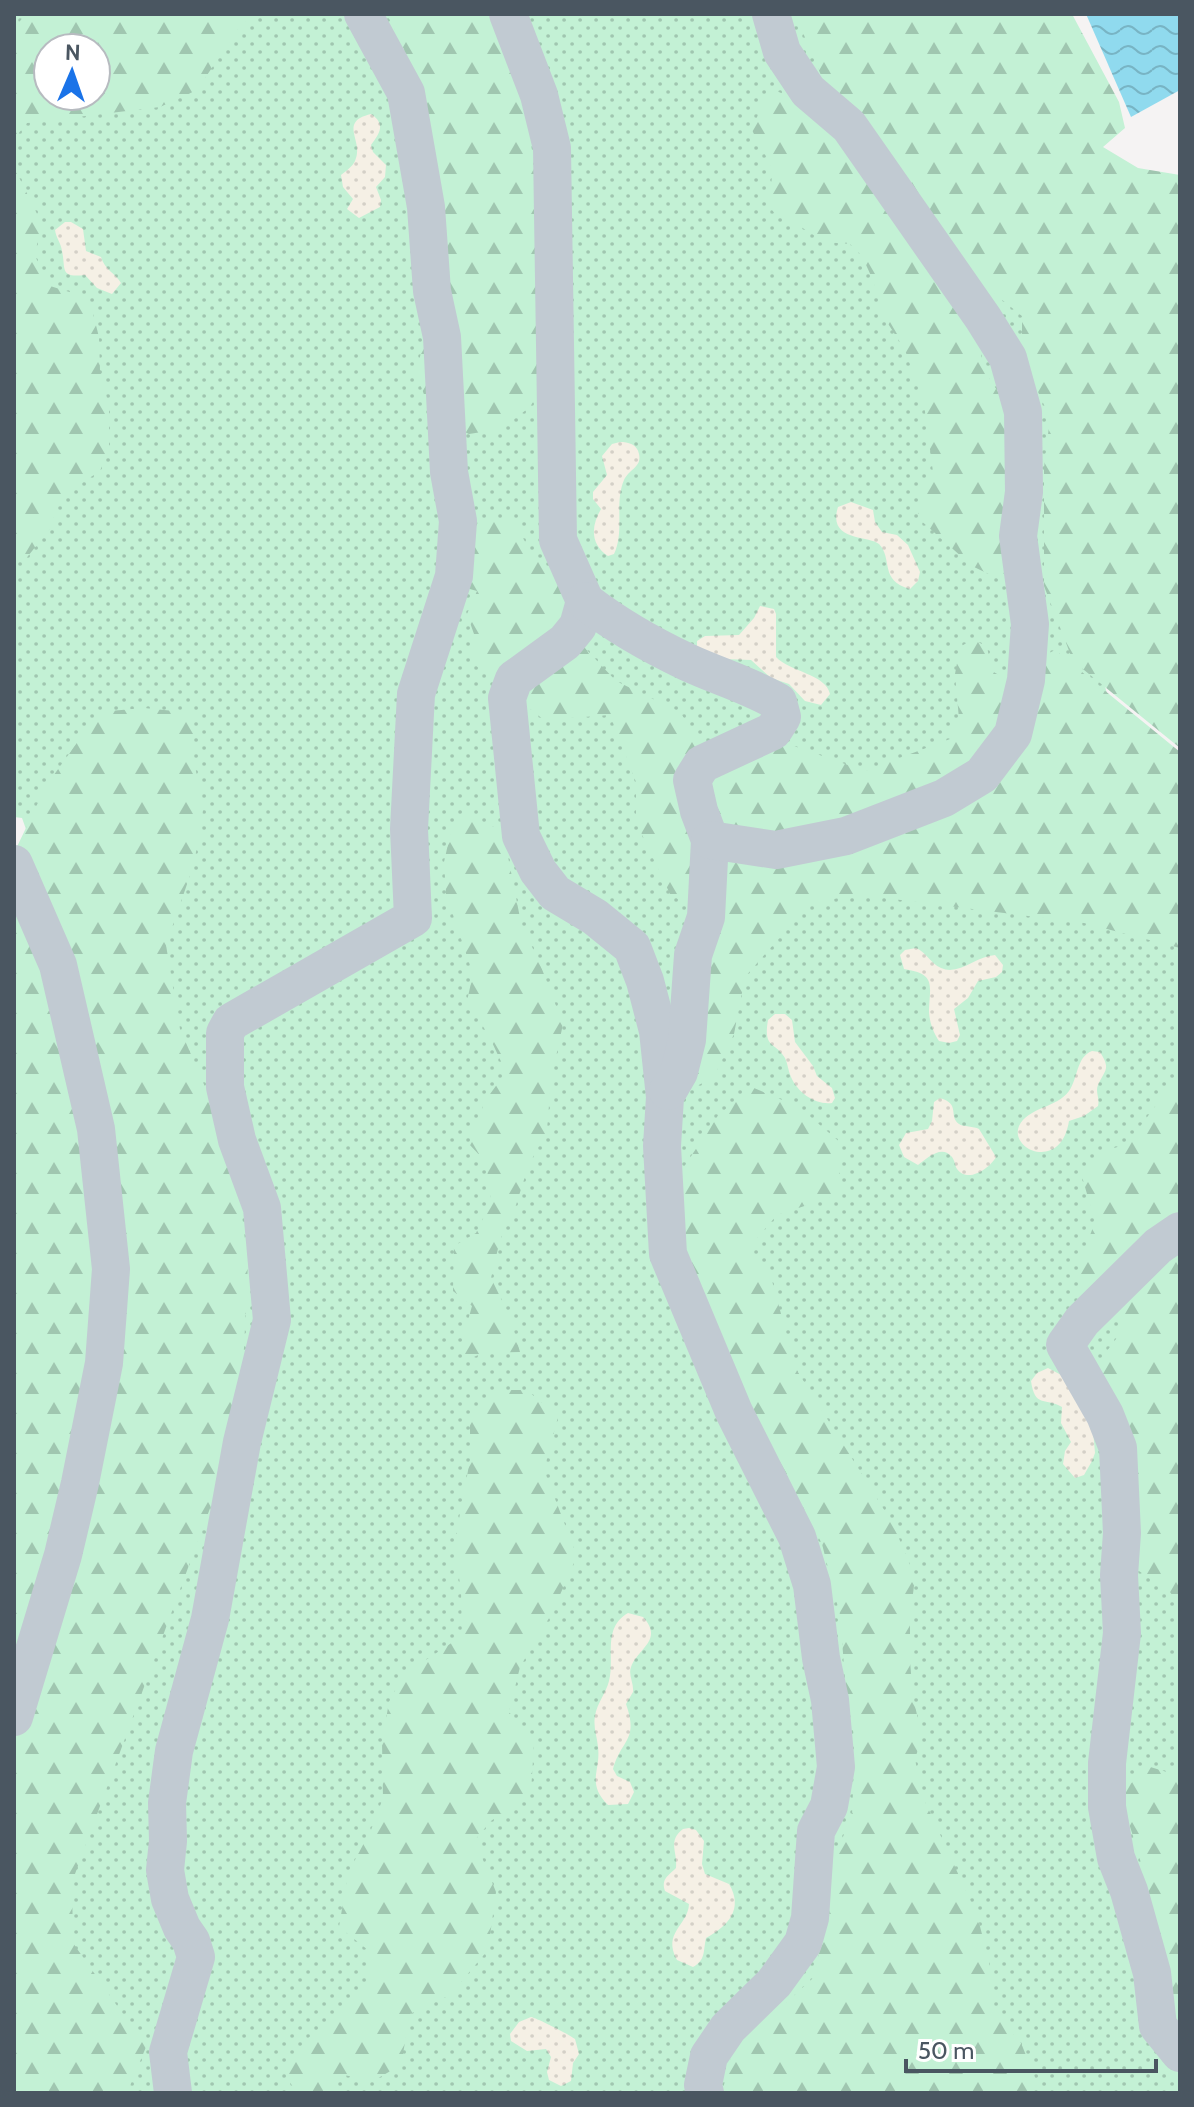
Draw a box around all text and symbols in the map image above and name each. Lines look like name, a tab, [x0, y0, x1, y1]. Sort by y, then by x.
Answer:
north arrow	[32, 32, 112, 112]
text: N	[64, 39, 81, 66]
scale bar	[906, 2023, 1156, 2073]
text: 50 m	[918, 2036, 974, 2065]

